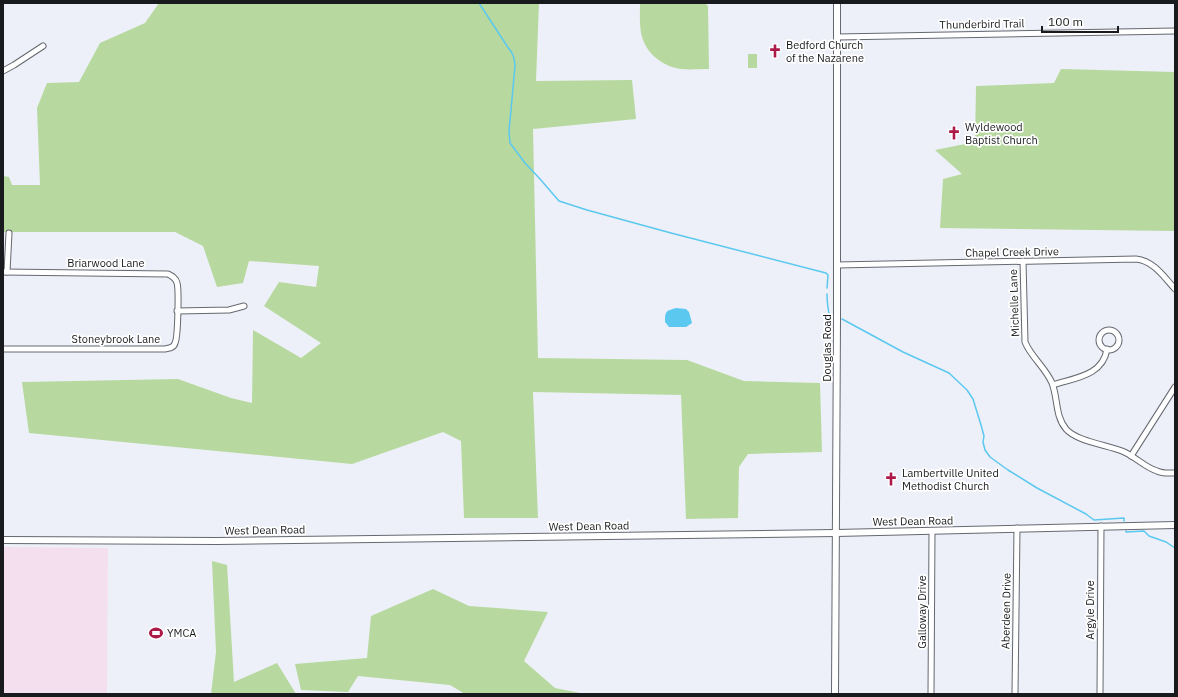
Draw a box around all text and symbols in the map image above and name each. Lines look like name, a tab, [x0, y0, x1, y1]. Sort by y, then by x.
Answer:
scale bar	[1042, 8, 1118, 34]
text: 100 m	[1048, 14, 1083, 29]
street label: Thunderbird Trail	[939, 16, 1025, 32]
place label: Bedford Church of the Nazarene	[786, 38, 864, 65]
church icon: Bedford Church of the Nazarene	[767, 43, 783, 59]
place label: Wyldewood Baptist Church	[965, 120, 1038, 147]
church icon: Wyldewood Baptist Church	[946, 125, 962, 141]
street label: Chapel Creek Drive	[965, 244, 1059, 260]
street label: Briarwood Lane	[67, 256, 145, 270]
street label: Michelle Lane	[1006, 269, 1022, 337]
street label: Douglas Road	[820, 314, 834, 382]
street label: Stoneybrook Lane	[72, 332, 160, 346]
place label: Lambertville United Methodist Church	[902, 466, 999, 493]
church icon: Lambertville United Methodist Church	[883, 471, 899, 487]
street label: West Dean Road	[872, 513, 954, 529]
street label: West Dean Road	[548, 518, 630, 534]
street label: West Dean Road	[224, 522, 306, 538]
street label: Aberdeen Drive	[998, 573, 1014, 649]
street label: Galloway Drive	[915, 575, 929, 649]
street label: Argyle Drive	[1083, 580, 1097, 640]
sports icon: YMCA	[148, 625, 164, 641]
place label: YMCA	[167, 626, 196, 640]

